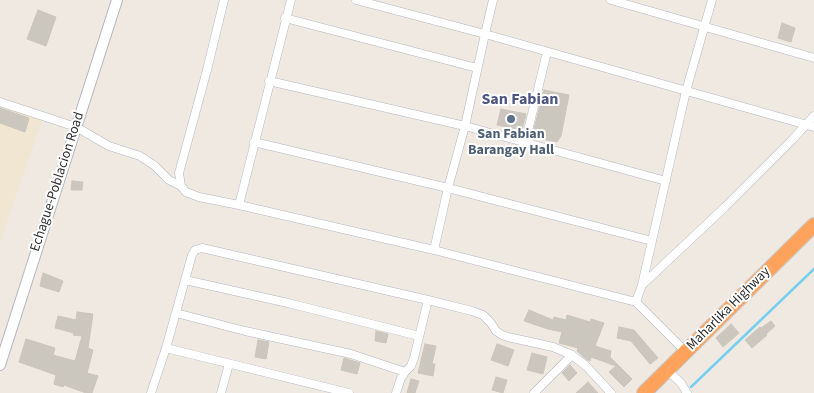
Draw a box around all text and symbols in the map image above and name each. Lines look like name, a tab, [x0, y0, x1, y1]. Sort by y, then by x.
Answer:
district label: San Fabian	[481, 90, 559, 110]
street label: Echague-Poblacion Road	[27, 110, 89, 254]
marker: San Fabian Barangay Hall	[505, 113, 517, 125]
place label: San Fabian Barangay Hall	[468, 127, 554, 160]
street label: Maharlika Highway	[684, 264, 774, 354]

